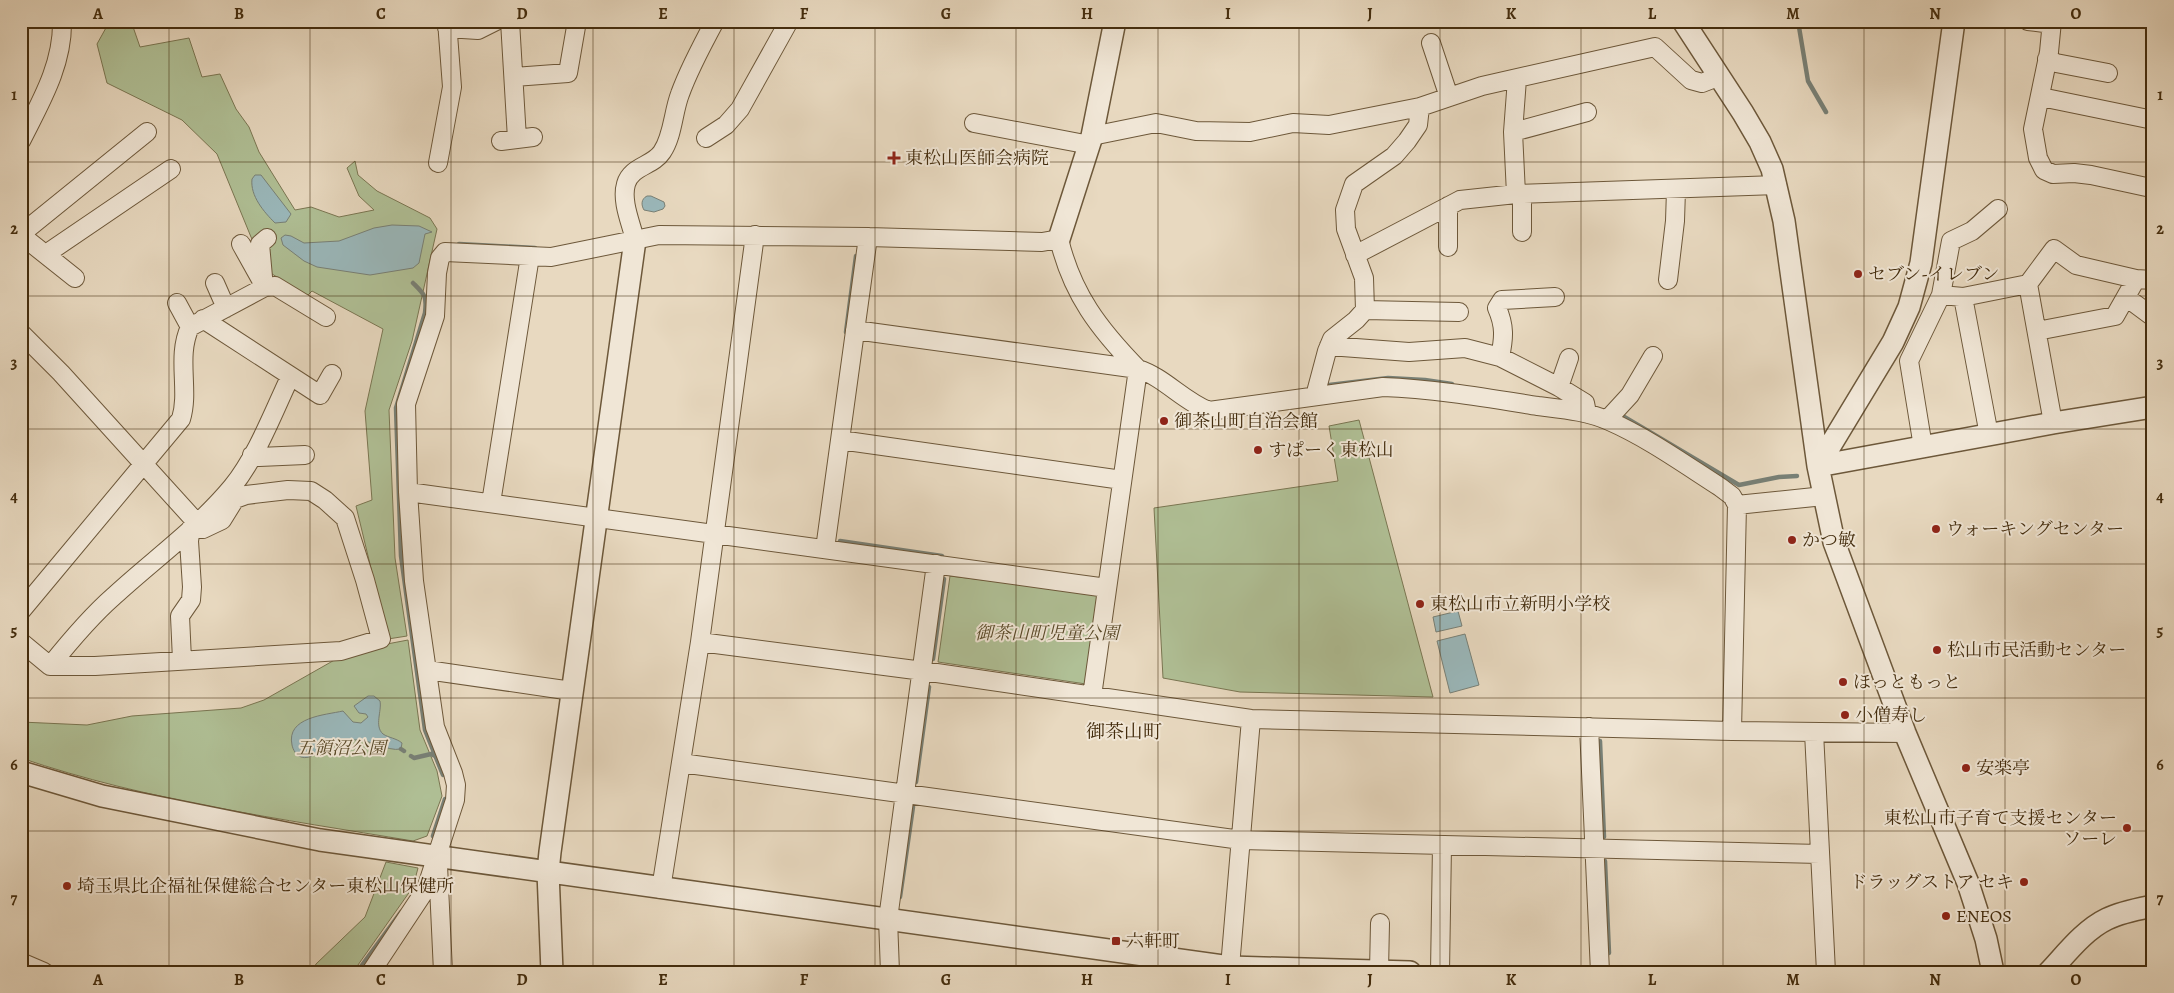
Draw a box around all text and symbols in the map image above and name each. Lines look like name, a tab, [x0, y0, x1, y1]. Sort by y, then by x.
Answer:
text: A	[92, 3, 104, 25]
text: B	[234, 3, 244, 25]
text: C	[376, 3, 386, 25]
text: D	[516, 3, 528, 25]
text: E	[658, 3, 668, 25]
text: F	[800, 3, 809, 25]
text: G	[941, 3, 951, 25]
text: H	[1081, 3, 1093, 25]
text: I	[1225, 3, 1231, 25]
text: J	[1367, 3, 1373, 25]
text: K	[1506, 3, 1517, 25]
text: L	[1648, 3, 1657, 25]
text: M	[1786, 3, 1800, 25]
text: N	[1929, 3, 1941, 25]
text: O	[2071, 3, 2082, 25]
text: 1	[11, 84, 17, 106]
text: 1	[2157, 84, 2163, 106]
place label: 東松山医師会病院	[905, 146, 1049, 170]
marker: 東松山医師会病院	[887, 151, 901, 165]
text: 2	[10, 218, 18, 240]
text: 2	[2156, 218, 2164, 240]
place label: セブン-イレブン	[1868, 262, 1999, 286]
marker: セブン-イレブン	[1852, 268, 1864, 280]
text: 3	[11, 352, 18, 374]
text: 3	[2157, 352, 2164, 374]
place label: 御茶山町自治会館	[1174, 409, 1318, 433]
marker: 御茶山町自治会館	[1158, 415, 1170, 427]
place label: すぱーく東松山	[1268, 438, 1394, 462]
marker: すぱーく東松山	[1252, 444, 1264, 456]
text: 4	[10, 486, 18, 508]
text: 4	[2156, 486, 2164, 508]
place label: ウォーキングセンター	[1946, 517, 2124, 541]
marker: ウォーキングセンター	[1930, 523, 1942, 535]
place label: かつ敏	[1802, 528, 1856, 552]
marker: かつ敏	[1786, 534, 1798, 546]
place label: 東松山市立新明小学校	[1430, 592, 1610, 616]
marker: 東松山市立新明小学校	[1414, 598, 1426, 610]
text: 5	[11, 620, 18, 642]
text: 5	[2157, 620, 2164, 642]
park label: 御茶山町児童公園	[975, 621, 1122, 645]
place label: 松山市民活動センター	[1947, 638, 2126, 662]
marker: 松山市民活動センター	[1931, 644, 1943, 656]
place label: ほっともっと	[1853, 670, 1961, 694]
marker: ほっともっと	[1837, 676, 1849, 688]
place label: 小僧寿し	[1855, 703, 1927, 727]
marker: 小僧寿し	[1839, 709, 1851, 721]
district label: 御茶山町	[1086, 719, 1162, 745]
park label: 五領沼公園	[296, 736, 389, 760]
text: 6	[10, 754, 18, 776]
text: 6	[2156, 754, 2164, 776]
place label: 安楽亭	[1976, 756, 2030, 780]
marker: 安楽亭	[1960, 762, 1972, 774]
place label: 東松山市子育て支援センター ソーレ	[1884, 806, 2117, 851]
marker: 東松山市子育て支援センター ソーレ	[2121, 822, 2133, 834]
place label: ドラッグストア セキ	[1850, 870, 2014, 894]
place label: 埼玉県比企福祉保健総合センター東松山保健所	[77, 874, 454, 898]
marker: ドラッグストア セキ	[2018, 876, 2030, 888]
marker: 埼玉県比企福祉保健総合センター東松山保健所	[61, 880, 73, 892]
text: 7	[11, 888, 18, 910]
text: 7	[2157, 888, 2164, 910]
place label: ENEOS	[1956, 904, 2012, 928]
marker: ENEOS	[1940, 910, 1952, 922]
place label: 六軒町	[1126, 929, 1180, 953]
marker: 六軒町	[1110, 935, 1122, 947]
text: A	[92, 969, 104, 991]
text: B	[234, 969, 244, 991]
text: C	[376, 969, 386, 991]
text: D	[516, 969, 528, 991]
text: E	[658, 969, 668, 991]
text: F	[800, 969, 809, 991]
text: G	[941, 969, 951, 991]
text: H	[1081, 969, 1093, 991]
text: I	[1225, 969, 1231, 991]
text: J	[1367, 969, 1373, 991]
text: K	[1506, 969, 1517, 991]
text: L	[1648, 969, 1657, 991]
text: M	[1786, 969, 1800, 991]
text: N	[1929, 969, 1941, 991]
text: O	[2071, 969, 2082, 991]

